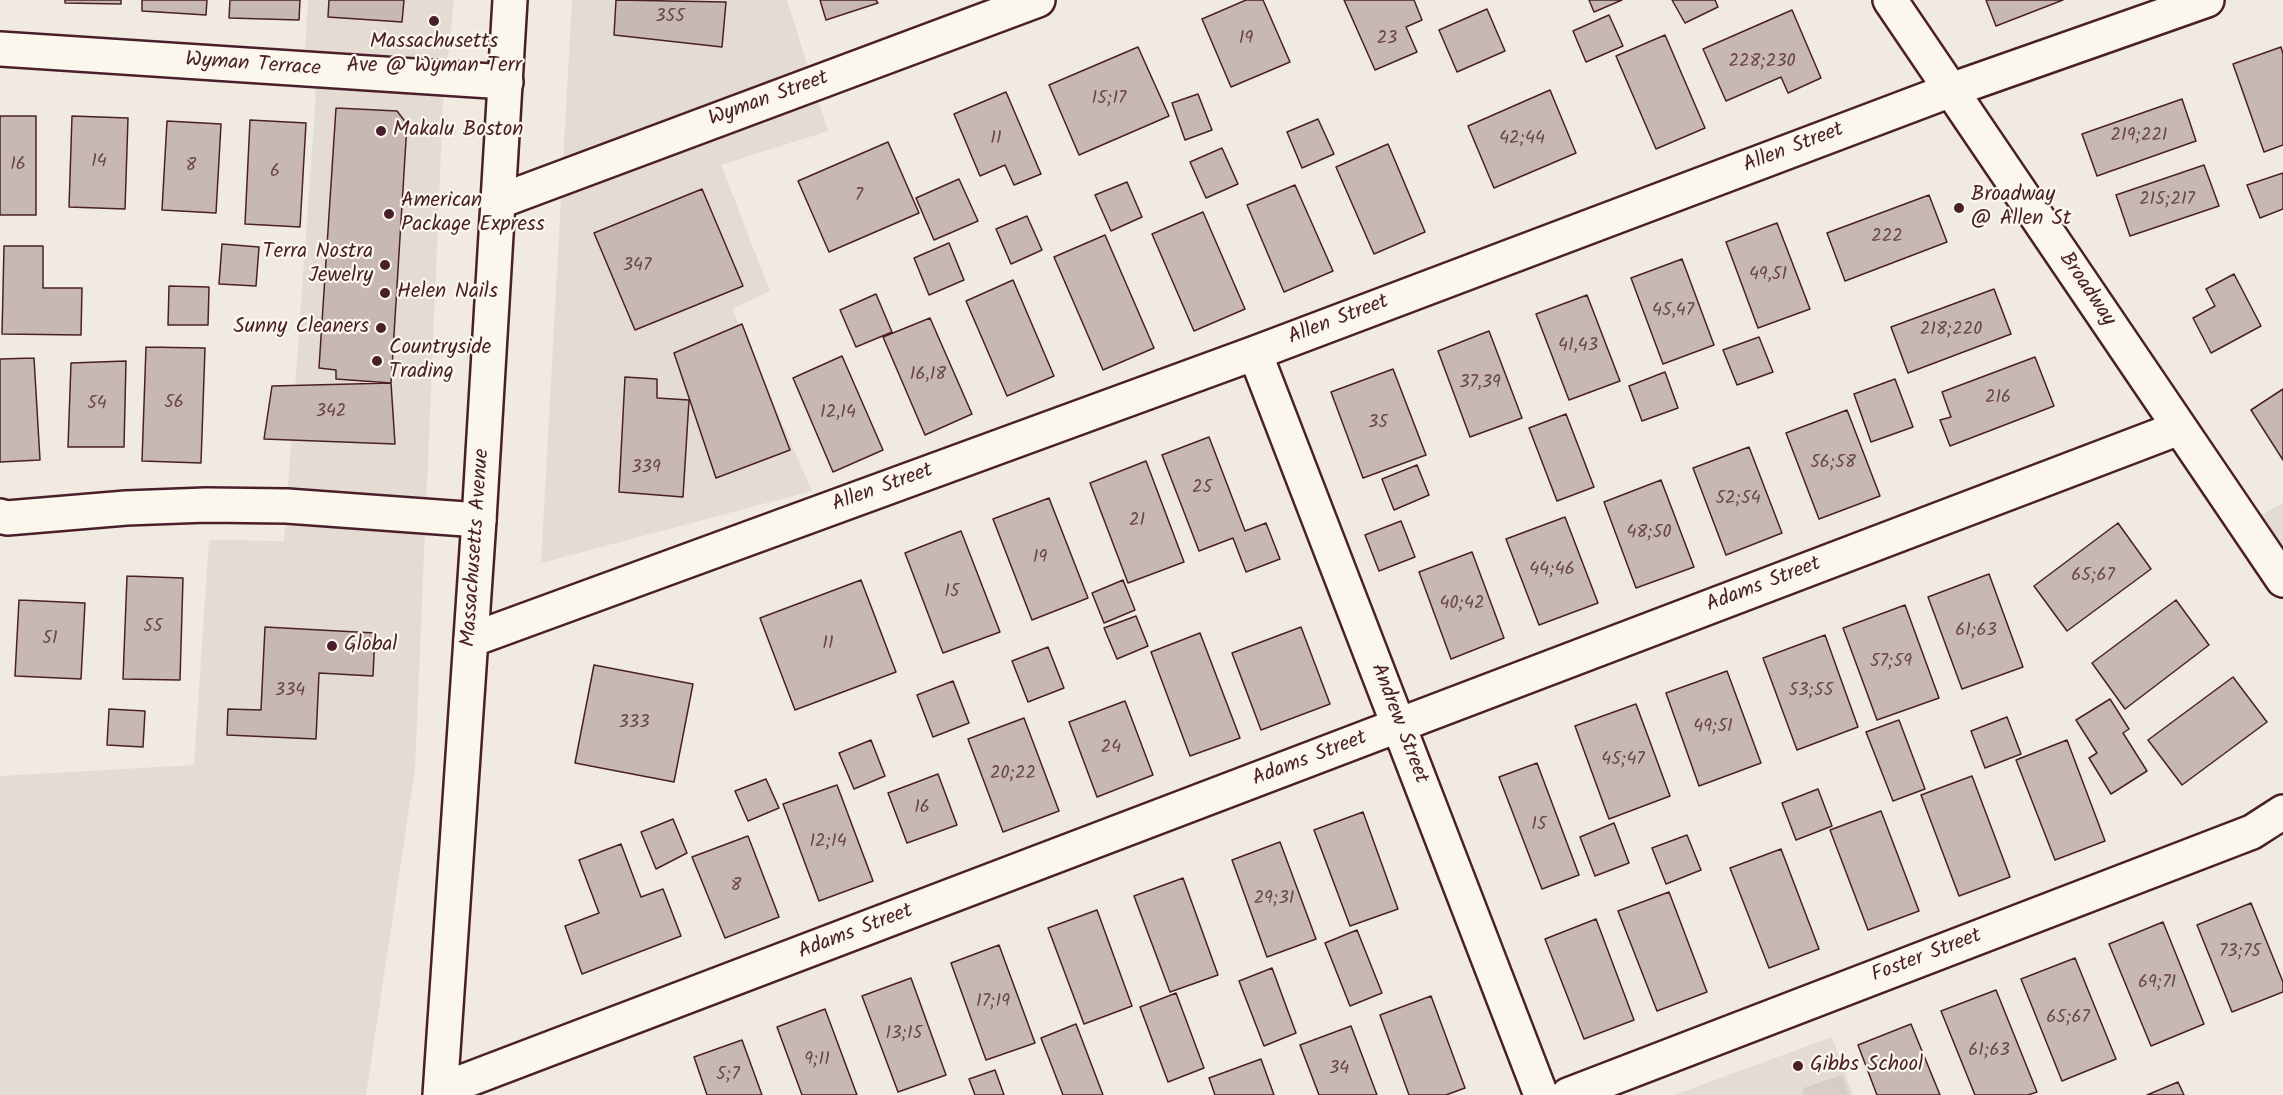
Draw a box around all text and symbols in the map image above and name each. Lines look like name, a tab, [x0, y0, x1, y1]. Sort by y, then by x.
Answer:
house number: 355	[655, 7, 685, 29]
marker: Massachusetts Ave @ Wyman Terr	[427, 14, 441, 28]
house number: 19	[1239, 29, 1253, 51]
house number: 23	[1377, 29, 1397, 51]
place label: Massachusetts Ave @ Wyman Terr	[346, 30, 522, 80]
street label: Wyman Terrace	[184, 49, 322, 83]
house number: 228;230	[1729, 52, 1795, 74]
street label: Wyman Street	[706, 67, 832, 133]
house number: 15;17	[1092, 89, 1126, 111]
place label: Makalu Boston	[393, 118, 523, 144]
street label: Allen Street	[1740, 118, 1848, 180]
marker: Makalu Boston	[374, 124, 388, 138]
house number: 219;221	[2111, 126, 2167, 148]
house number: 11	[990, 129, 1002, 151]
house number: 42;44	[1499, 129, 1545, 151]
house number: 14	[91, 152, 107, 174]
house number: 16	[10, 155, 26, 177]
house number: 8	[186, 156, 196, 178]
house number: 6	[270, 162, 280, 184]
place label: Broadway @ Allen St	[1971, 183, 2071, 233]
house number: 7	[855, 186, 863, 208]
place label: American Package Express	[401, 189, 545, 239]
house number: 215;217	[2139, 190, 2195, 212]
marker: Broadway @ Allen St	[1952, 201, 1966, 215]
marker: American Package Express	[382, 207, 396, 221]
house number: 222	[1871, 227, 1903, 249]
place label: Terra Nostra Jewelry	[263, 240, 373, 290]
street label: Broadway	[2052, 248, 2120, 332]
house number: 347	[623, 256, 651, 278]
marker: Terra Nostra Jewelry	[378, 258, 392, 272]
house number: 49,51	[1749, 265, 1787, 287]
place label: Helen Nails	[397, 280, 498, 306]
marker: Helen Nails	[378, 286, 392, 300]
street label: Allen Street	[1285, 290, 1393, 352]
house number: 45,47	[1652, 301, 1694, 323]
place label: Sunny Cleaners	[234, 315, 369, 341]
house number: 218;220	[1920, 320, 1982, 342]
marker: Sunny Cleaners	[374, 321, 388, 335]
place label: Countryside Trading	[389, 336, 491, 386]
house number: 41,43	[1558, 336, 1598, 358]
marker: Countryside Trading	[370, 354, 384, 368]
house number: 16,18	[910, 365, 946, 387]
house number: 37,39	[1459, 373, 1501, 395]
house number: 216	[1985, 388, 2011, 410]
house number: 56	[164, 393, 184, 415]
house number: 54	[87, 394, 107, 416]
house number: 342	[316, 402, 346, 424]
house number: 12,14	[820, 403, 856, 425]
house number: 35	[1368, 413, 1388, 435]
street label: Massachusetts Avenue	[458, 448, 496, 648]
house number: 56;58	[1810, 453, 1856, 475]
house number: 339	[631, 458, 661, 480]
street label: Allen Street	[829, 459, 937, 519]
house number: 25	[1192, 478, 1212, 500]
house number: 52;54	[1715, 489, 1761, 511]
house number: 21	[1129, 511, 1145, 533]
house number: 48;50	[1627, 523, 1671, 545]
house number: 19	[1033, 548, 1047, 570]
street label: Adams Street	[1703, 553, 1825, 619]
house number: 44;46	[1529, 560, 1575, 582]
house number: 65;67	[2071, 566, 2115, 588]
house number: 15	[944, 582, 960, 604]
house number: 40;42	[1440, 594, 1484, 616]
house number: 55	[143, 617, 163, 639]
house number: 61;63	[1955, 621, 1997, 643]
house number: 51	[42, 629, 58, 651]
place label: Global	[344, 633, 398, 659]
house number: 11	[822, 634, 834, 656]
marker: Global	[325, 639, 339, 653]
house number: 57;59	[1870, 652, 1912, 674]
street label: Andrew Street	[1364, 660, 1432, 788]
house number: 334	[275, 681, 305, 703]
house number: 53;55	[1789, 681, 1833, 703]
house number: 333	[619, 713, 649, 735]
house number: 49;51	[1693, 717, 1733, 739]
street label: Adams Street	[1249, 727, 1371, 793]
house number: 24	[1101, 738, 1121, 760]
house number: 45;47	[1601, 750, 1645, 772]
house number: 20;22	[990, 764, 1036, 786]
house number: 16	[914, 798, 930, 820]
house number: 15	[1531, 815, 1547, 837]
house number: 12;14	[809, 832, 847, 854]
house number: 8	[731, 876, 741, 898]
house number: 29;31	[1254, 889, 1294, 911]
street label: Adams Street	[795, 900, 917, 966]
street label: Foster Street	[1869, 925, 1985, 989]
house number: 73;75	[2219, 942, 2261, 964]
house number: 69;71	[2138, 973, 2176, 995]
house number: 17;19	[976, 992, 1010, 1014]
house number: 65;67	[2046, 1008, 2090, 1030]
house number: 13;15	[886, 1024, 922, 1046]
house number: 61;63	[1968, 1041, 2010, 1063]
house number: 9;11	[804, 1050, 830, 1072]
place label: Gibbs School	[1810, 1053, 1923, 1079]
house number: 34	[1329, 1059, 1349, 1081]
marker: Gibbs School	[1791, 1059, 1805, 1073]
house number: 5;7	[716, 1065, 740, 1087]

